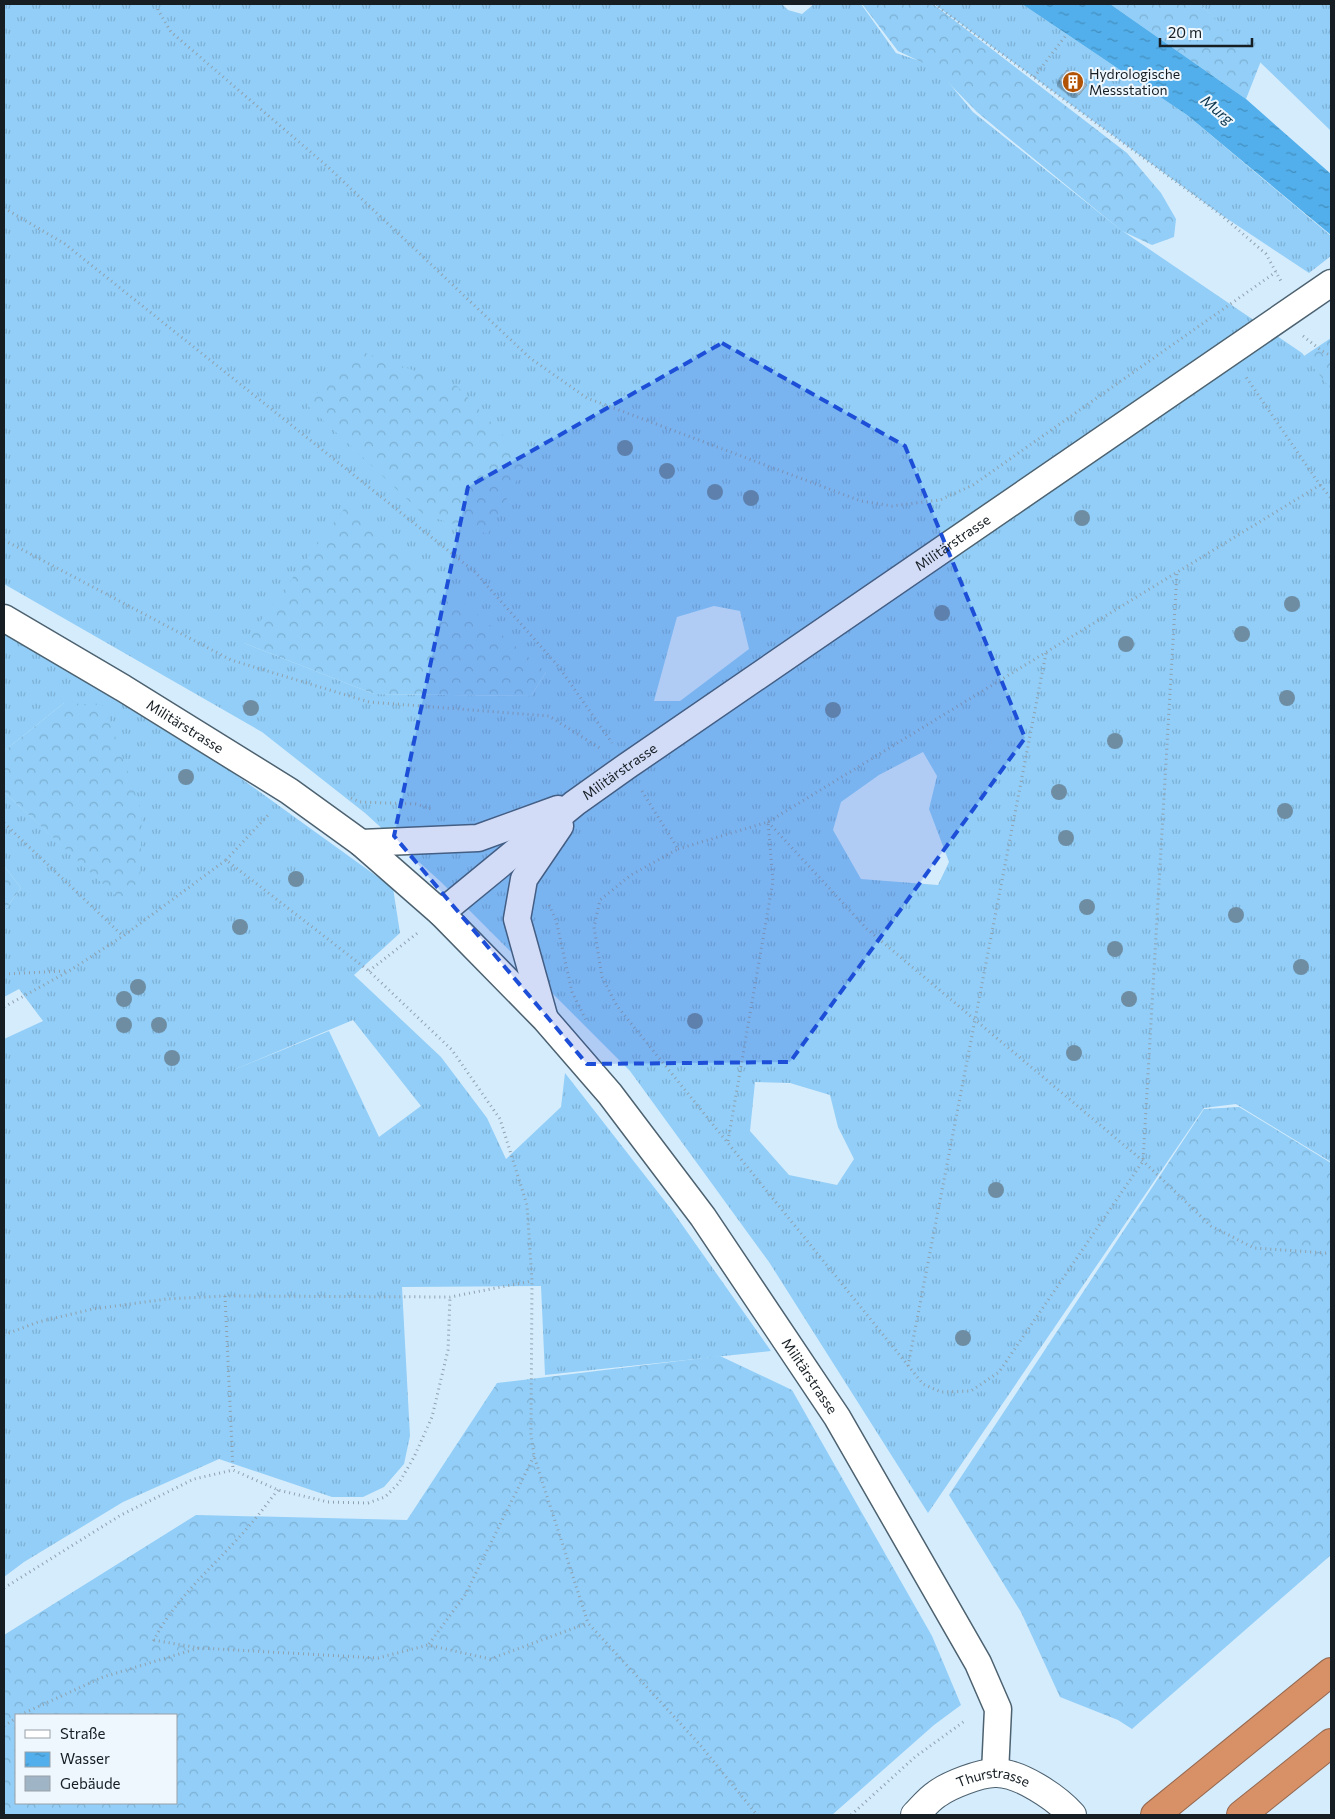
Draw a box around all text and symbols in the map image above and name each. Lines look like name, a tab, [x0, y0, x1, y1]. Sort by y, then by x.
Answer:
scale bar	[1160, 15, 1252, 47]
text: 20 m	[1168, 23, 1202, 41]
place label: Hydrologische Messstation	[1089, 65, 1180, 98]
building icon: Hydrologische Messstation	[1061, 70, 1085, 94]
water label: Murg	[1198, 91, 1238, 129]
street label: Militärstrasse	[911, 510, 993, 574]
street label: Militärstrasse	[144, 696, 227, 756]
street label: Militärstrasse	[579, 739, 660, 803]
street label: Militärstrasse	[779, 1335, 841, 1417]
legend	[15, 1714, 178, 1804]
text: Straße	[60, 1724, 106, 1742]
text: Wasser	[60, 1749, 110, 1767]
street label: Thurstrasse	[954, 1764, 1033, 1791]
text: Gebäude	[60, 1774, 121, 1792]

